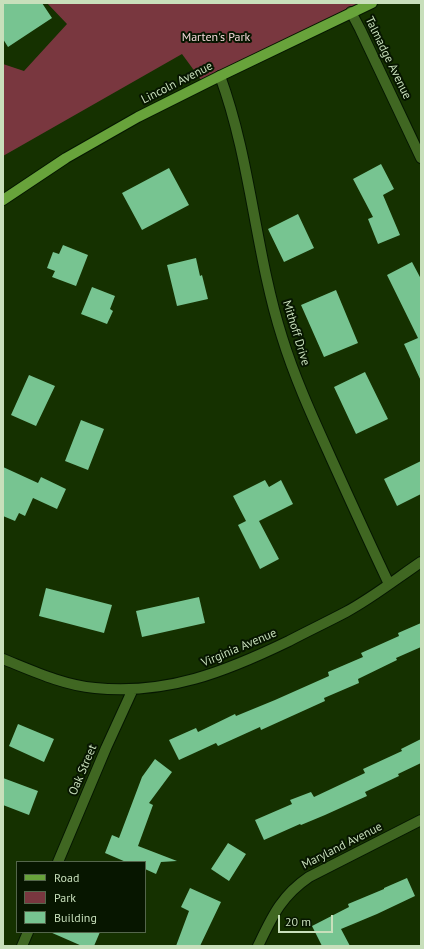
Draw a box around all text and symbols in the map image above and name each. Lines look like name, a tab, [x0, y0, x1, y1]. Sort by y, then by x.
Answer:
street label: Talmadge Avenue	[362, 14, 414, 102]
park label: Marten's Park	[182, 31, 250, 45]
street label: Lincoln Avenue	[139, 59, 215, 107]
street label: Mithoff Drive	[279, 299, 313, 367]
street label: Virginia Avenue	[199, 626, 279, 670]
street label: Oak Street	[66, 742, 100, 798]
street label: Maryland Avenue	[299, 820, 385, 872]
legend	[16, 861, 146, 933]
text: Road	[54, 870, 79, 885]
text: Park	[54, 890, 76, 905]
scale bar	[280, 907, 335, 933]
text: Building	[54, 910, 97, 925]
text: 20 m	[285, 914, 311, 929]

